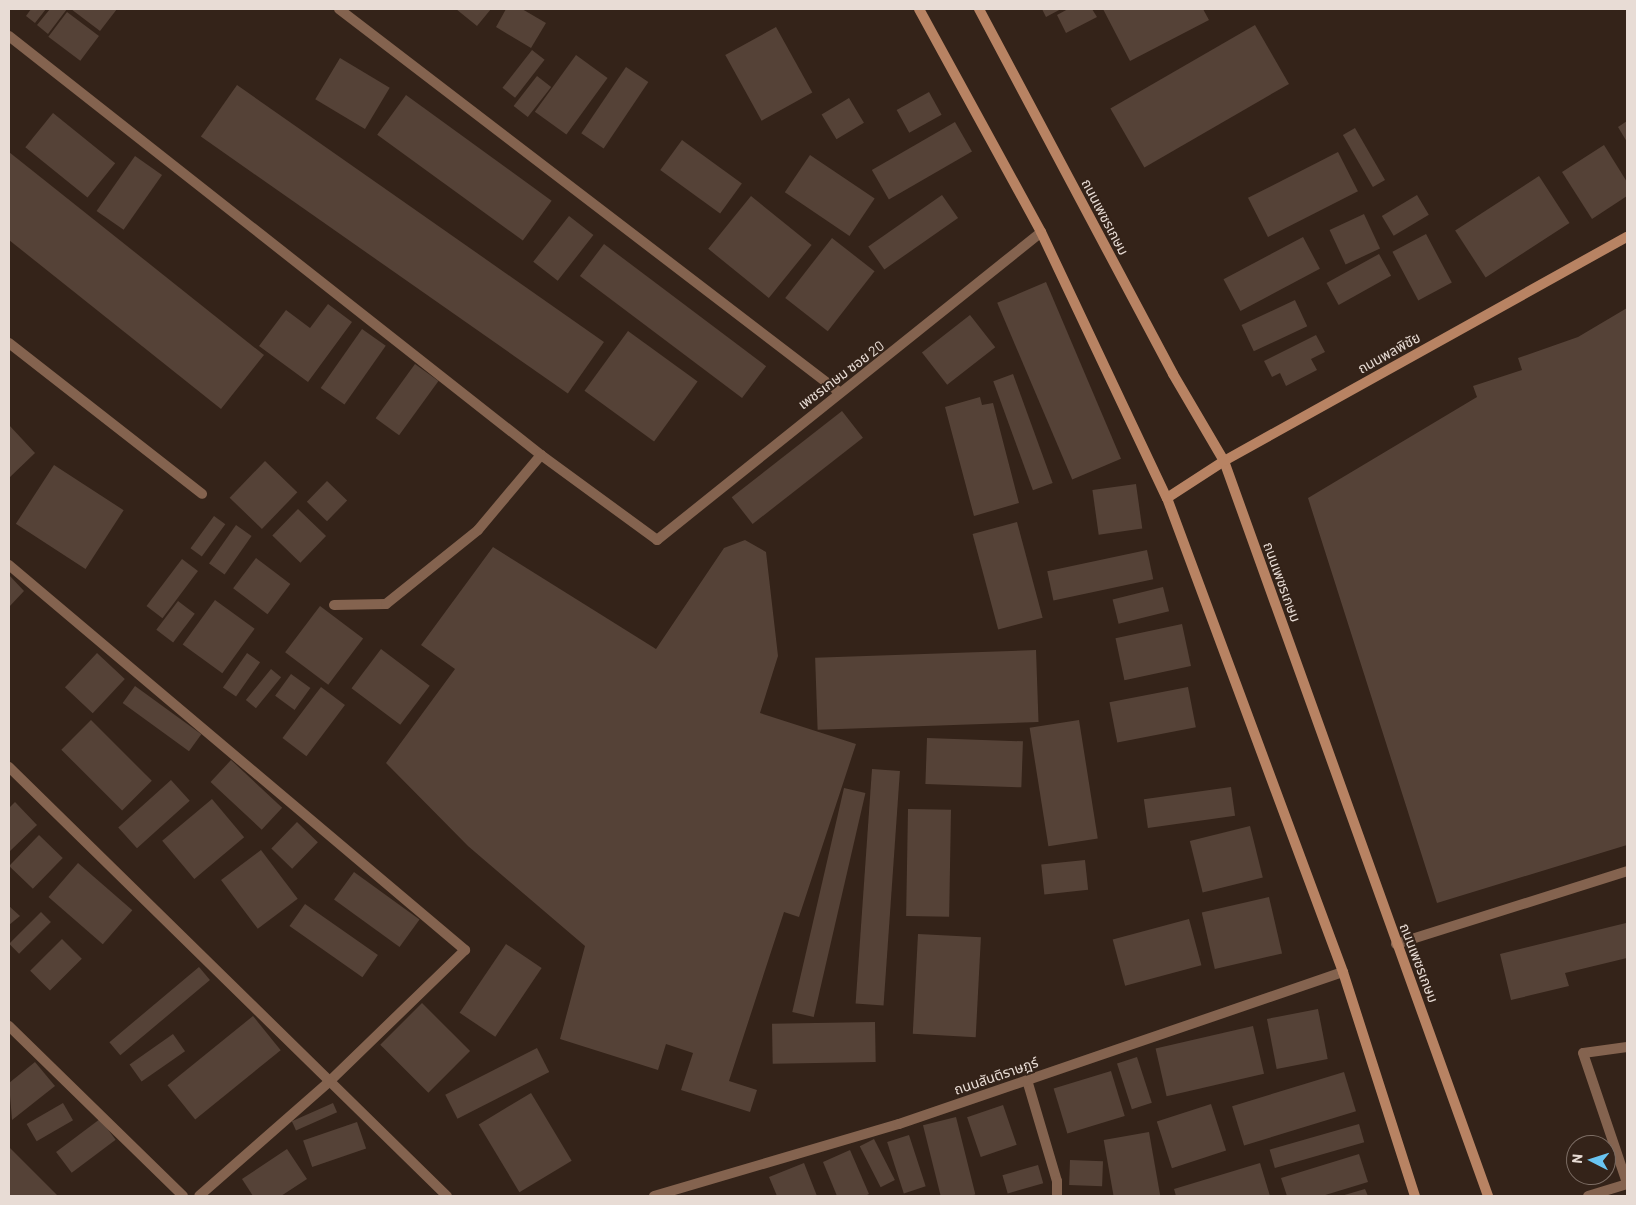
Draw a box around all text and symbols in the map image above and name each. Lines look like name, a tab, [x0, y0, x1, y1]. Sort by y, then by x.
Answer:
street label: ถนนเพชรเกษม	[1078, 176, 1132, 258]
street label: ถนนพลพิชัย	[1355, 329, 1423, 377]
street label: เพชรเกษม ซอย 20	[795, 337, 887, 413]
street label: ถนนเพชรเกษม	[1260, 540, 1304, 624]
street label: ถนนเพชรเกษม	[1396, 921, 1442, 1005]
street label: ถนนสันติราษฎร์	[952, 1054, 1040, 1098]
north arrow	[1566, 1135, 1616, 1185]
text: N	[1568, 1153, 1585, 1164]

